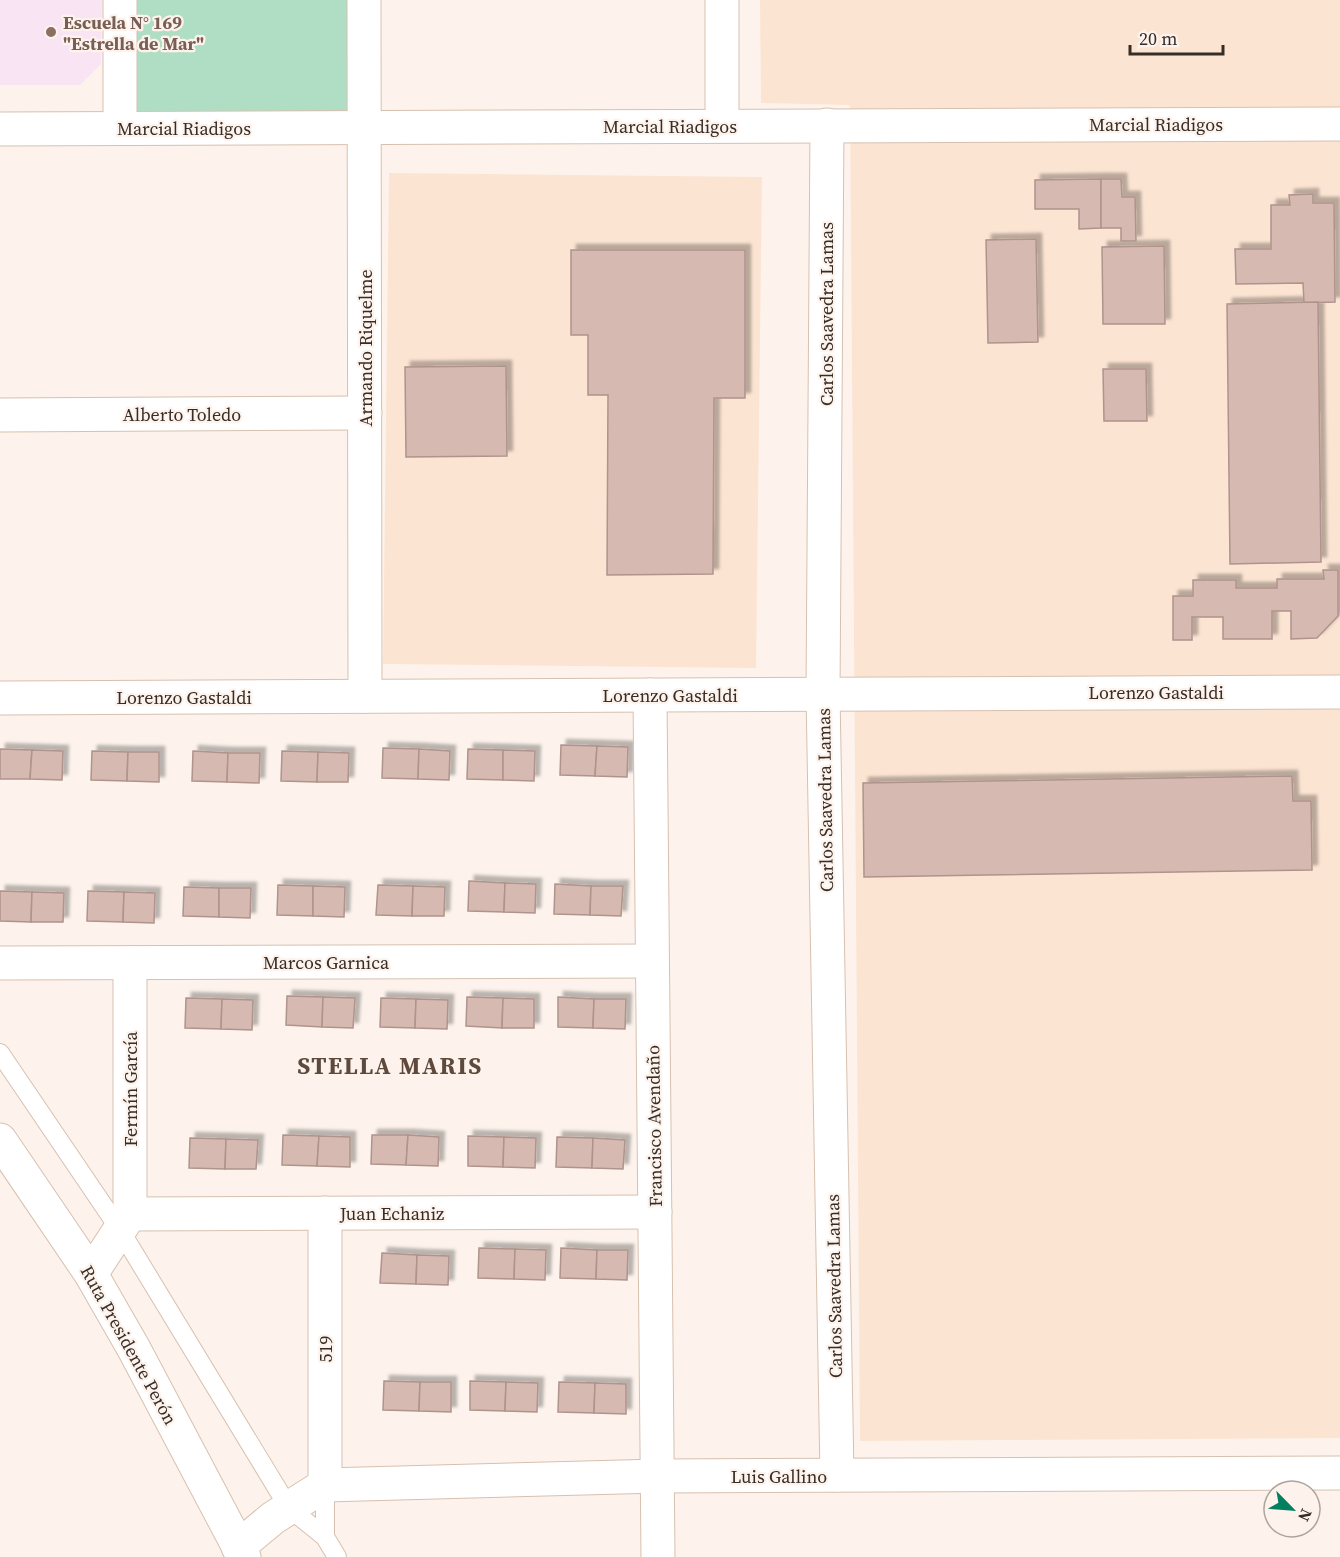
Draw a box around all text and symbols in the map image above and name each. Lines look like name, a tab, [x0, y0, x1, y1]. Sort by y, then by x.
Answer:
place label: Escuela N° 169 "Estrella de Mar"	[63, 10, 204, 56]
scale bar	[1130, 18, 1223, 56]
marker: Escuela N° 169 "Estrella de Mar"	[44, 25, 58, 39]
text: 20 m	[1139, 26, 1177, 51]
street label: Marcial Riadigos	[1089, 112, 1223, 137]
street label: Marcial Riadigos	[603, 114, 737, 139]
street label: Marcial Riadigos	[117, 116, 251, 141]
street label: Carlos Saavedra Lamas	[814, 222, 839, 406]
street label: Armando Riquelme	[353, 269, 378, 427]
street label: Alberto Toledo	[123, 402, 241, 427]
street label: Lorenzo Gastaldi	[1088, 680, 1224, 705]
street label: Lorenzo Gastaldi	[602, 683, 738, 708]
street label: Lorenzo Gastaldi	[116, 685, 252, 710]
street label: Carlos Saavedra Lamas	[811, 708, 839, 892]
street label: Marcos Garnica	[263, 950, 390, 975]
street label: Fermín García	[118, 1031, 143, 1147]
street label: Francisco Avendaño	[640, 1045, 668, 1207]
district label: STELLA MARIS	[297, 1049, 483, 1082]
street label: Carlos Saavedra Lamas	[820, 1194, 848, 1378]
street label: Juan Echaniz	[339, 1201, 444, 1226]
street label: Ruta Presidente Perón	[75, 1261, 183, 1429]
street label: 519	[313, 1336, 338, 1363]
street label: Luis Gallino	[731, 1464, 827, 1489]
north arrow	[1262, 1479, 1322, 1539]
text: N	[1293, 1505, 1318, 1526]

